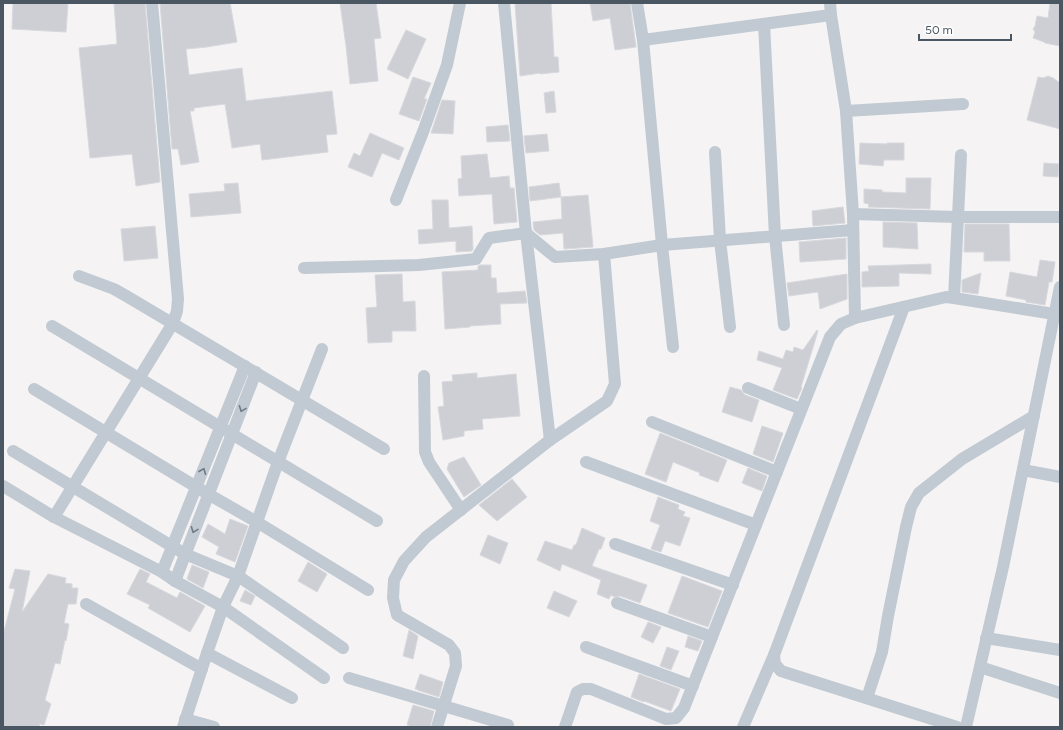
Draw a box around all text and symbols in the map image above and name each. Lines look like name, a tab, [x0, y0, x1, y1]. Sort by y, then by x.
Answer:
scale bar	[919, 16, 1011, 42]
text: 50 m	[925, 23, 953, 37]
one-way arrow	[238, 405, 246, 412]
one-way arrow	[199, 467, 207, 474]
one-way arrow	[191, 526, 199, 533]

